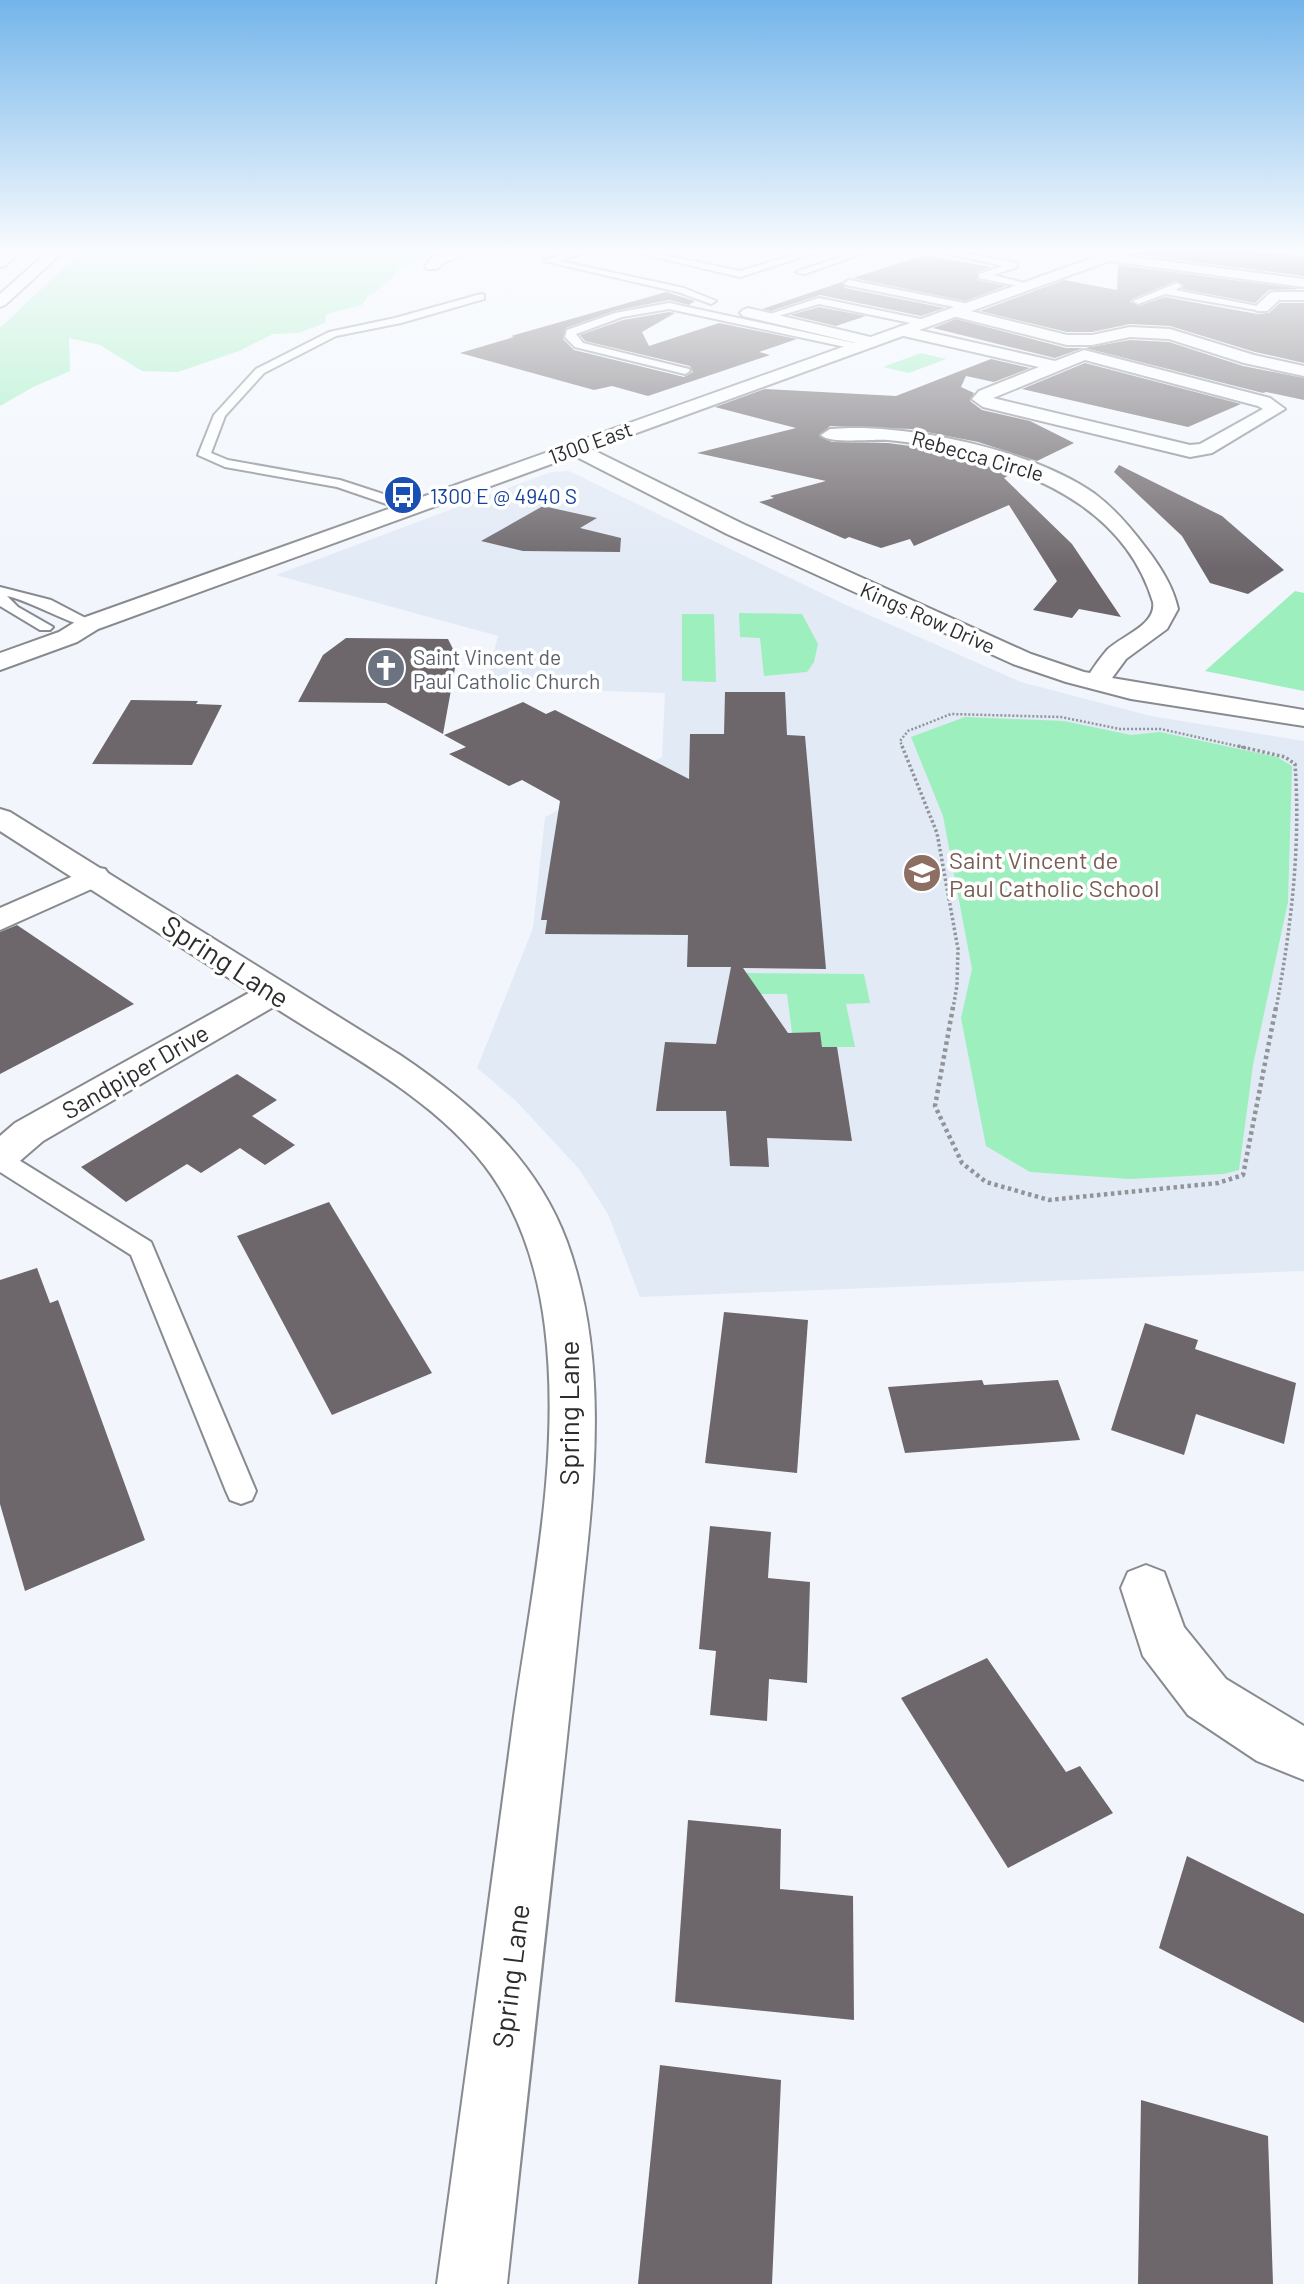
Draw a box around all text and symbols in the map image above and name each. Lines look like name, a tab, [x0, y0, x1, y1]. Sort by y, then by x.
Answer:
street label: 1300 East	[545, 415, 635, 469]
street label: Rebecca Circle	[909, 424, 1047, 486]
bus stop icon: 1300 E @ 4940 S	[382, 474, 424, 516]
place label: 1300 E @ 4940 S	[430, 483, 577, 508]
street label: Kings Row Drive	[857, 576, 999, 658]
place label: Saint Vincent de Paul Catholic Church	[413, 644, 600, 693]
church icon: Saint Vincent de Paul Catholic Church	[365, 647, 407, 689]
place label: Saint Vincent de Paul Catholic School	[949, 845, 1160, 902]
school or university icon: Saint Vincent de Paul Catholic School	[901, 852, 943, 894]
street label: Spring Lane	[156, 907, 296, 1015]
street label: Sandpiper Drive	[57, 1017, 213, 1125]
street label: Spring Lane	[551, 1341, 585, 1485]
street label: Spring Lane	[484, 1902, 536, 2050]

